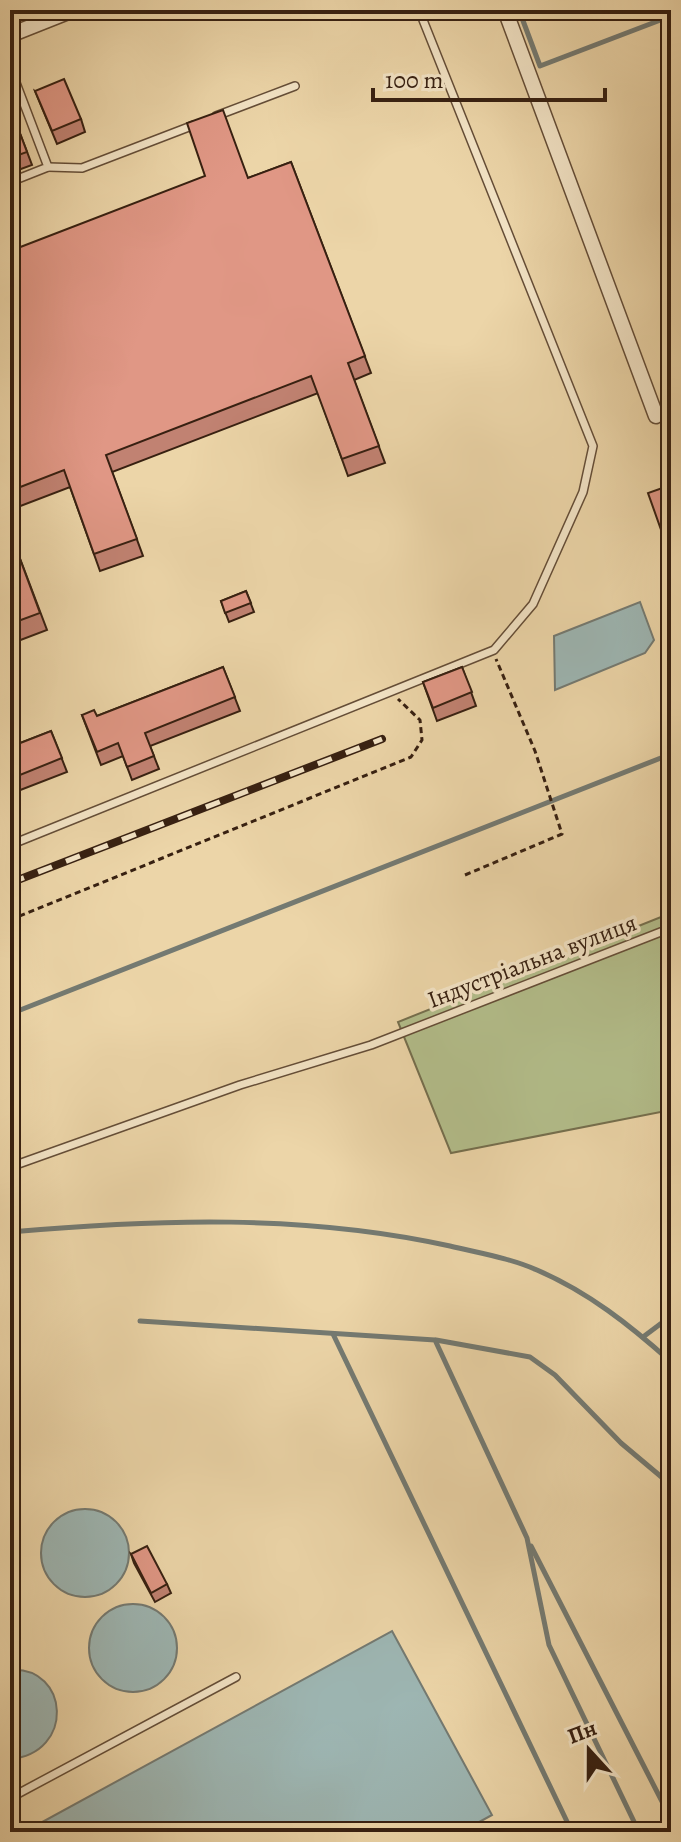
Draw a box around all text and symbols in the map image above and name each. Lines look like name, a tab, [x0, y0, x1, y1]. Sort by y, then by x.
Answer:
scale bar	[373, 52, 605, 102]
text: 100 m	[385, 64, 444, 96]
street label: Індустріальна вулиця	[423, 906, 641, 1016]
north arrow	[549, 1710, 629, 1790]
text: Пн	[563, 1713, 601, 1751]

